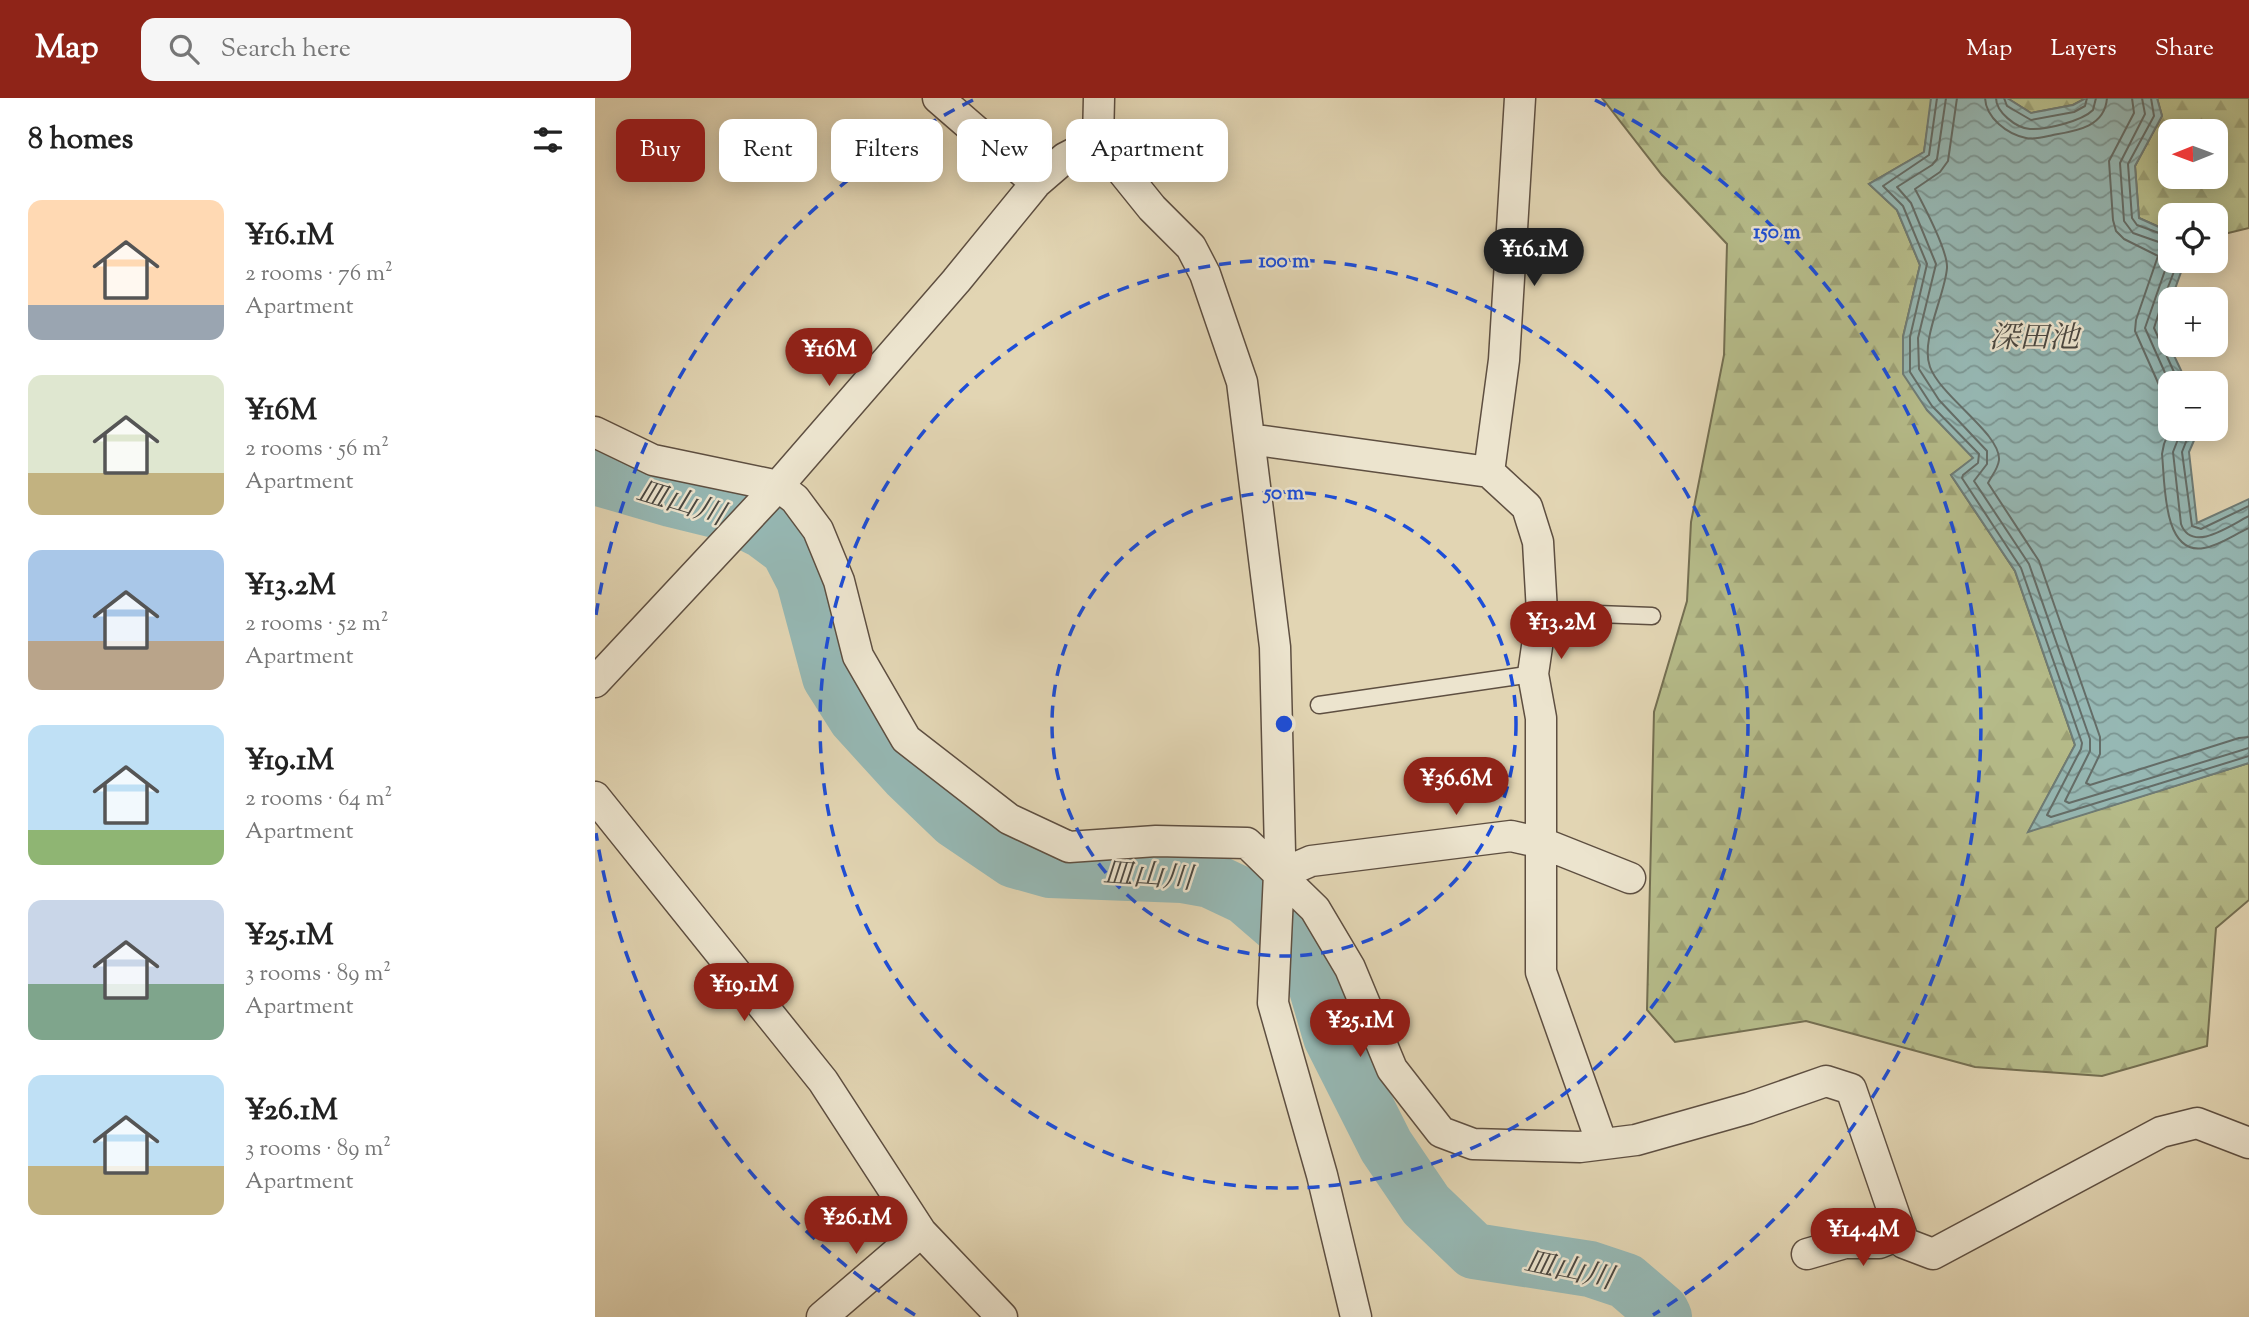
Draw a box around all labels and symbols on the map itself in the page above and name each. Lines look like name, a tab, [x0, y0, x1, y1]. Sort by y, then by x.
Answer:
north arrow	[2158, 119, 2228, 189]
text: 150 m	[1753, 218, 1801, 248]
pin: ¥16.1M	[1477, 228, 1591, 288]
text: 100 m	[1259, 247, 1310, 277]
water label: 深田池	[1989, 318, 2082, 361]
pin: ¥16M	[788, 328, 870, 388]
water label: 皿山川	[631, 471, 732, 539]
text: 50 m	[1262, 479, 1305, 509]
pin: ¥13.2M	[1504, 602, 1618, 661]
centre of rings	[1272, 712, 1296, 736]
pin: ¥36.6M	[1399, 758, 1513, 817]
water label: 皿山川	[1101, 853, 1197, 902]
pin: ¥19.1M	[687, 964, 801, 1023]
pin: ¥25.1M	[1303, 1000, 1417, 1059]
pin: ¥26.1M	[799, 1196, 913, 1256]
pin: ¥14.4M	[1806, 1208, 1920, 1268]
water label: 皿山川	[1520, 1241, 1620, 1302]

